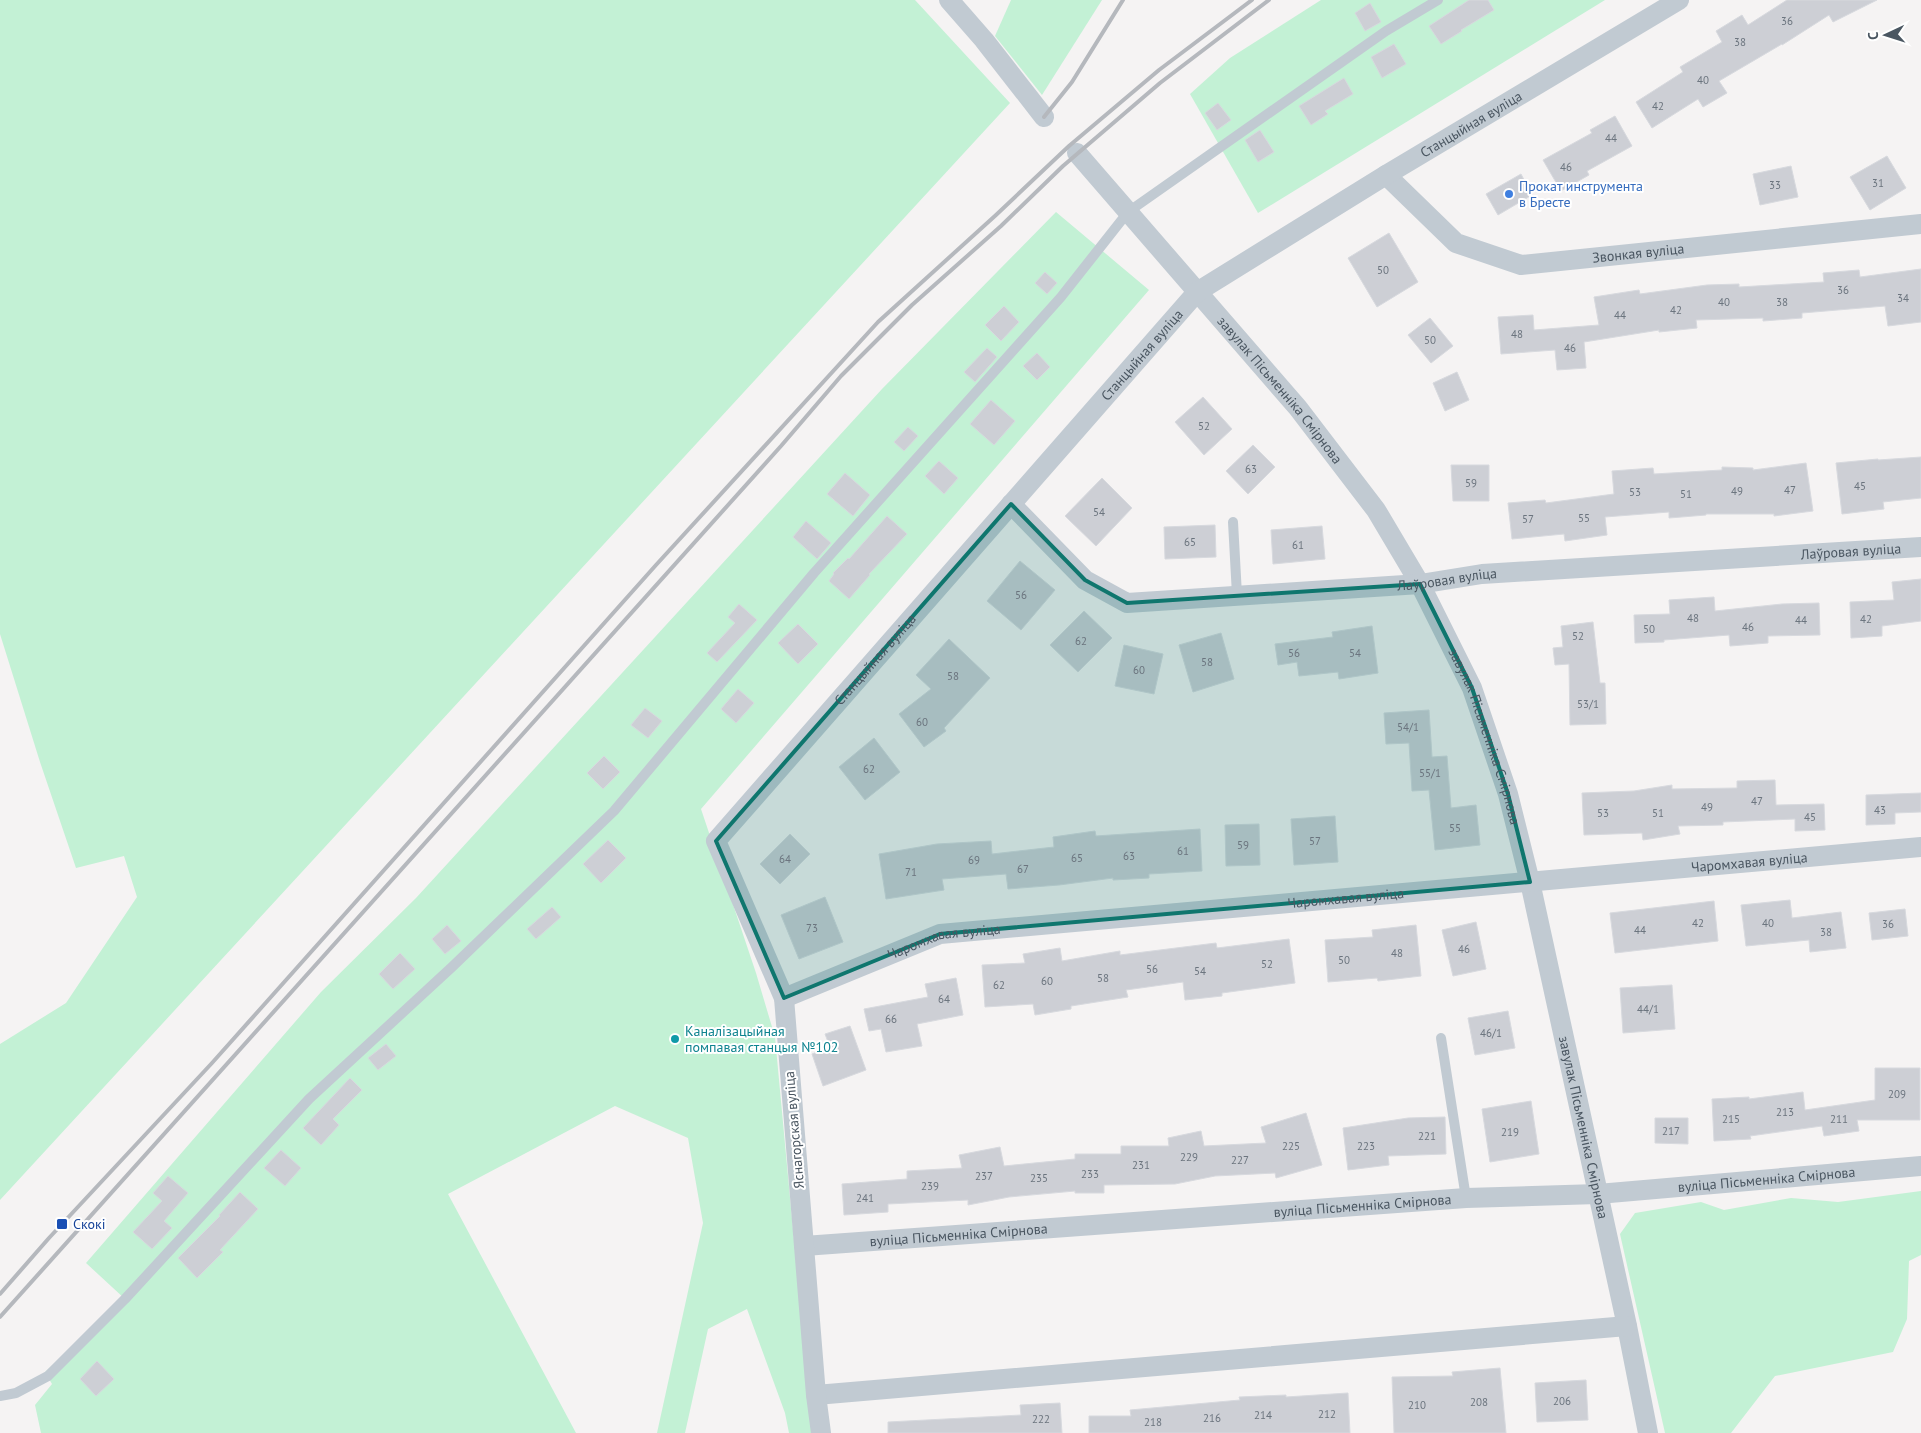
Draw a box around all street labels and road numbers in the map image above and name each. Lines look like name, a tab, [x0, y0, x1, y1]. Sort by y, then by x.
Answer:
street label: Станцыйная вуліца	[1417, 87, 1525, 162]
street label: Звонкая вуліца	[1591, 239, 1685, 267]
street label: Станцыйная вуліца	[1097, 305, 1187, 404]
street label: завулак Пісьменніка Смірнова	[1213, 312, 1346, 467]
street label: Лаўровая вуліца	[1799, 539, 1902, 563]
street label: Лаўровая вуліца	[1396, 564, 1497, 595]
street label: Станцыйная вуліца	[830, 610, 920, 709]
street label: завулак Пісьменніка Смірнова	[1444, 645, 1524, 826]
street label: Чаромхавая вуліца	[1690, 848, 1808, 876]
street label: Чаромхавая вуліца	[1287, 884, 1405, 912]
street label: Чаромхавая вуліца	[885, 920, 1001, 964]
street label: завулак Пісьменніка Смірнова	[1555, 1034, 1612, 1220]
street label: Яснагорская вуліца	[780, 1070, 808, 1189]
street label: вуліца Пісьменніка Смірнова	[1677, 1163, 1856, 1196]
street label: вуліца Пісьменніка Смірнова	[1273, 1190, 1452, 1221]
street label: вуліца Пісьменніка Смірнова	[869, 1219, 1048, 1250]

